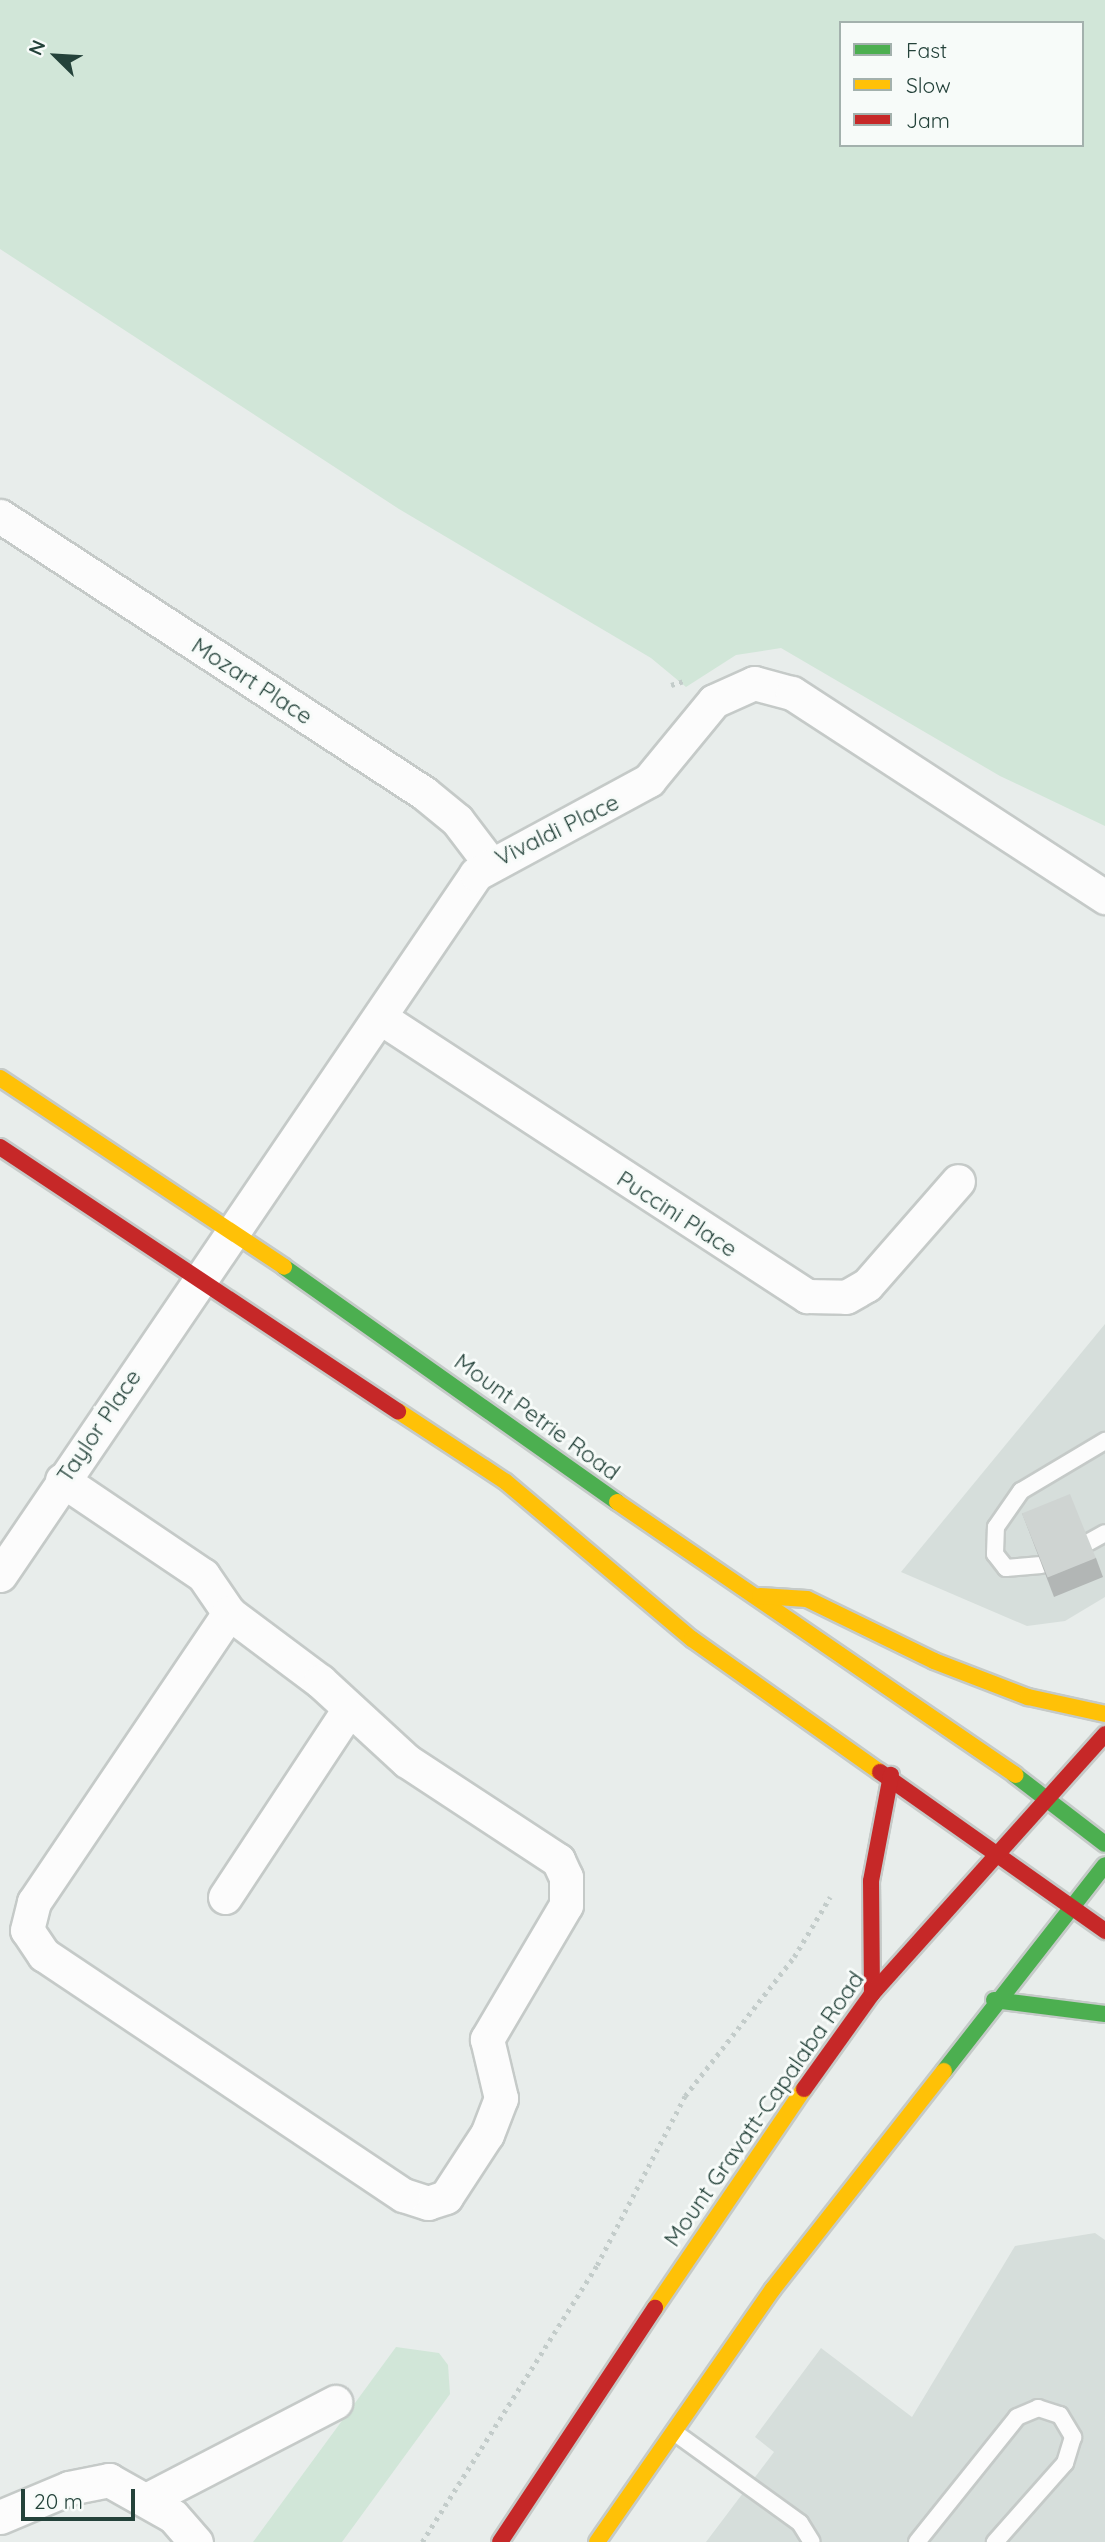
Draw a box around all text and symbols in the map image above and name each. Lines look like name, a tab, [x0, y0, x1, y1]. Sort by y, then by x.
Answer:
north arrow	[21, 21, 91, 91]
legend	[839, 21, 1084, 147]
text: N	[23, 36, 51, 59]
text: Fast	[906, 37, 947, 63]
text: Slow	[906, 72, 951, 98]
text: Jam	[906, 107, 950, 133]
street label: Mozart Place	[186, 632, 318, 730]
street label: Vivaldi Place	[491, 788, 623, 872]
street label: Puccini Place	[612, 1165, 742, 1263]
street label: Mount Petrie Road	[449, 1348, 625, 1486]
street label: Taylor Place	[51, 1364, 147, 1488]
street label: Mount Gravatt-Capalaba Road	[658, 1966, 870, 2252]
scale bar	[24, 2476, 138, 2520]
text: 20 m	[34, 2488, 83, 2514]

